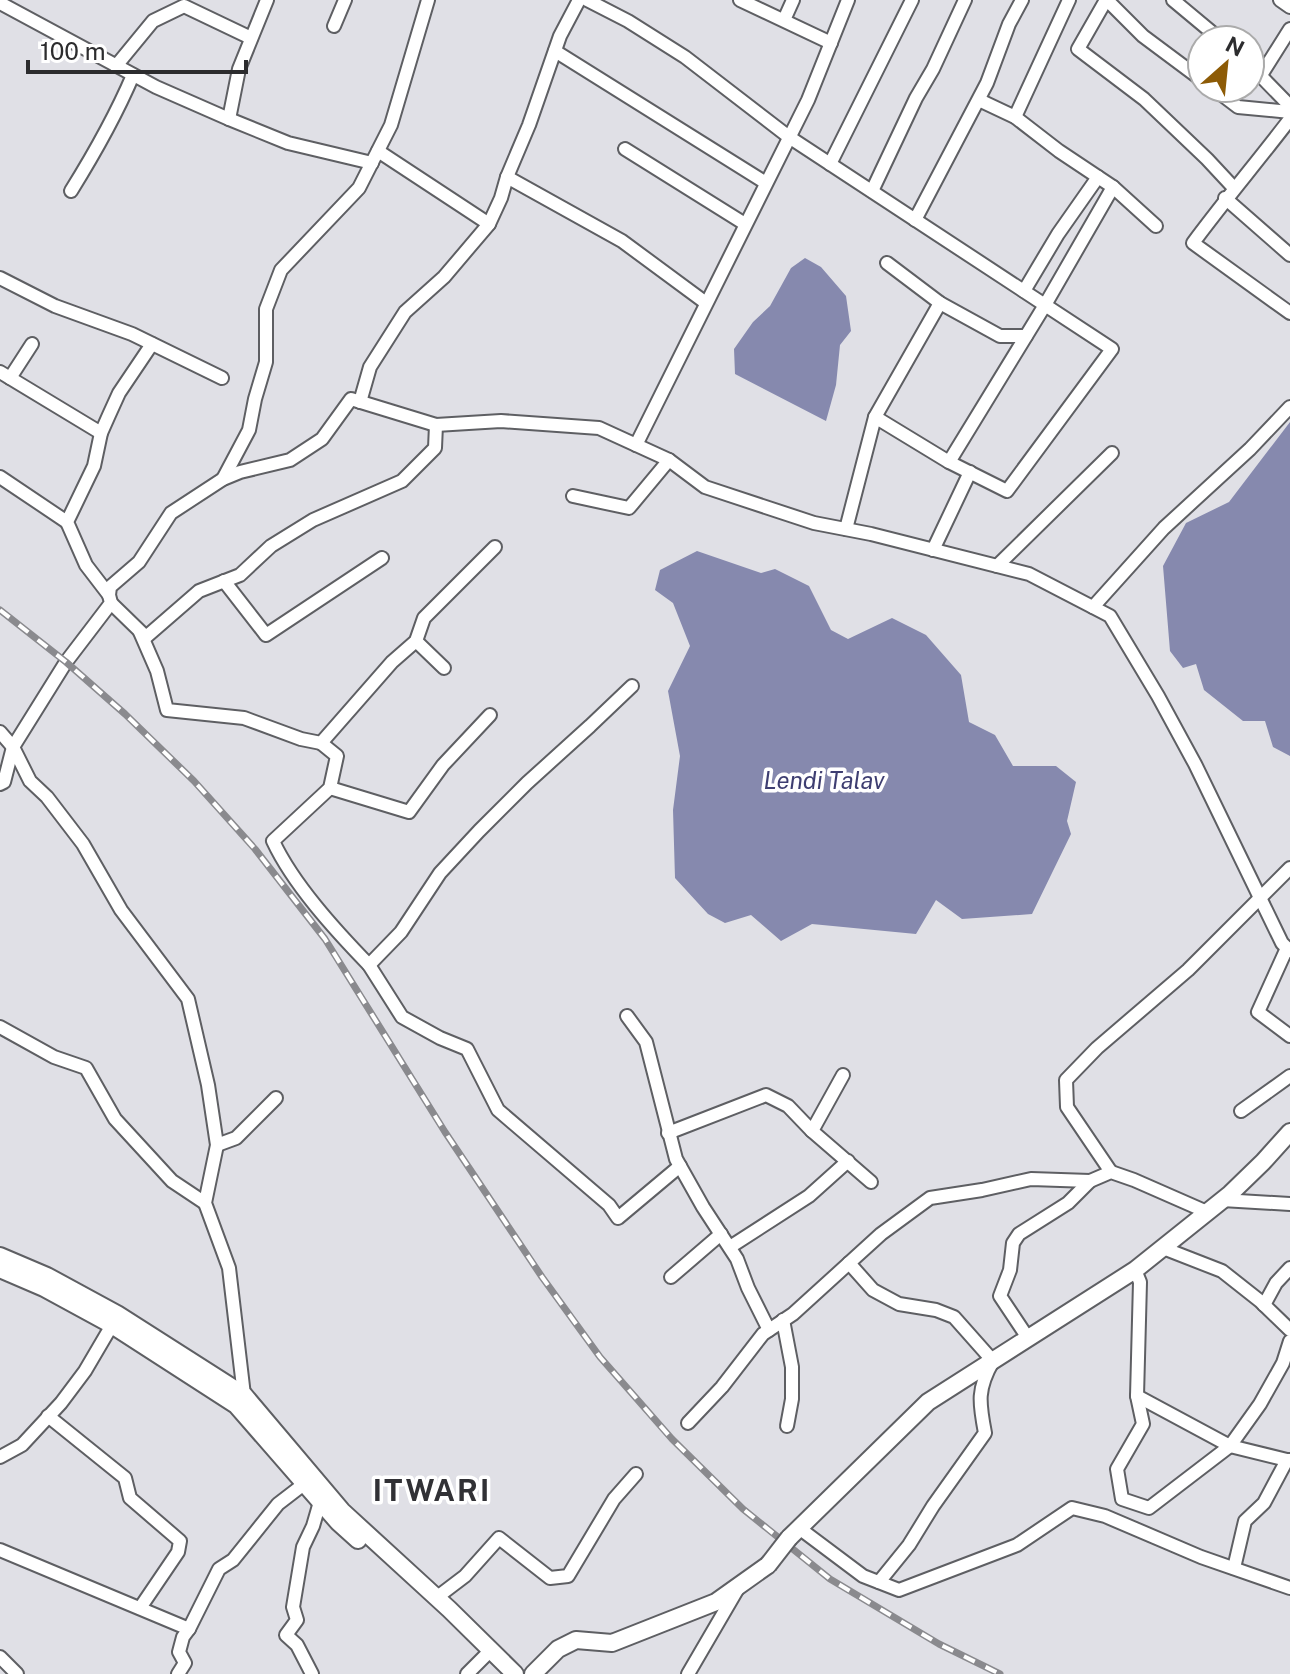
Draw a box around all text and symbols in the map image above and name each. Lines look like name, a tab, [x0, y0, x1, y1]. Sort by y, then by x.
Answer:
scale bar	[28, 24, 246, 74]
north arrow	[1186, 24, 1266, 104]
text: N	[1222, 31, 1249, 62]
text: 100 m	[40, 37, 106, 65]
water label: Lendi Talav	[764, 766, 885, 794]
district label: ITWARI	[373, 1472, 491, 1508]

